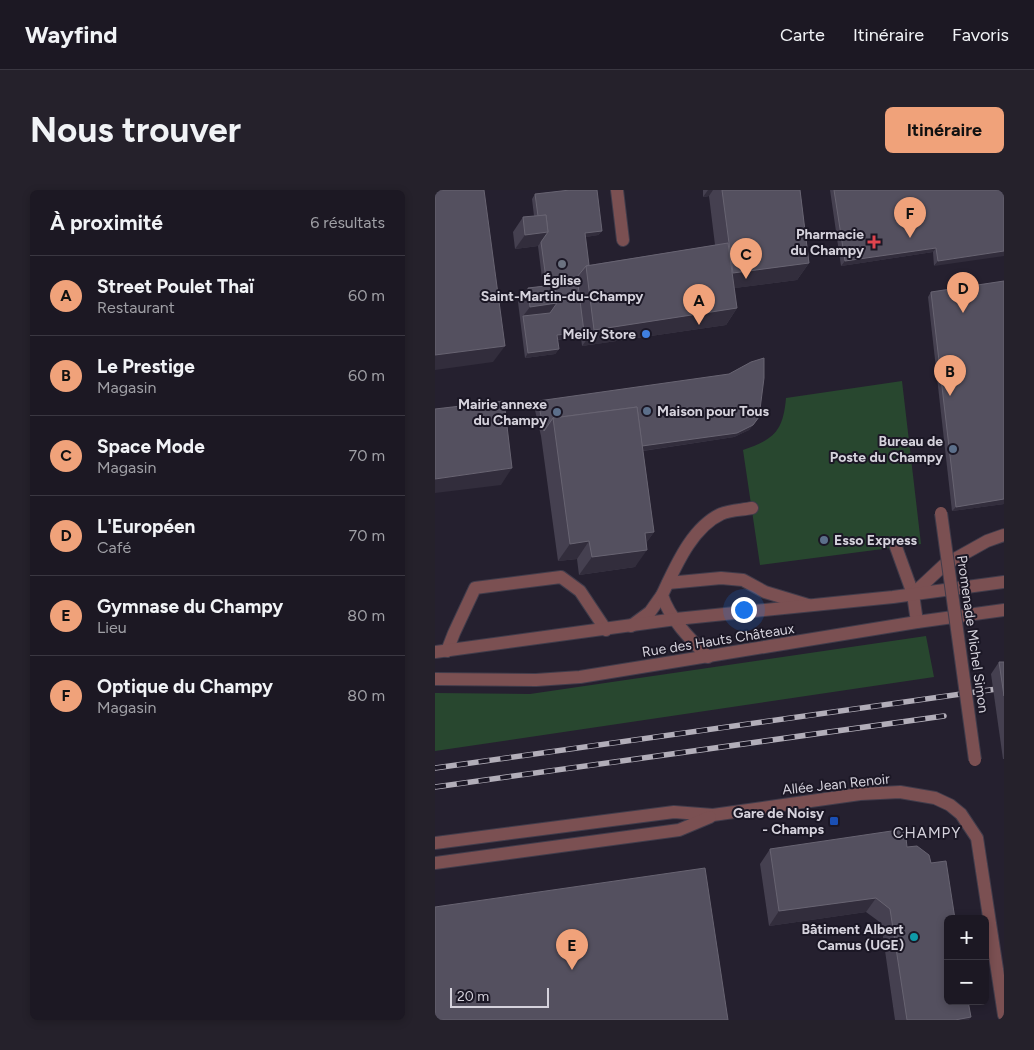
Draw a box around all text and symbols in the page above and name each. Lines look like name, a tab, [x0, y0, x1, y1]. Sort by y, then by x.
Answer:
text: Wayfind	[25, 20, 118, 49]
text: Carte	[780, 24, 825, 46]
text: Itinéraire	[853, 24, 924, 46]
text: Favoris	[952, 24, 1009, 46]
button: Itinéraire	[885, 107, 1004, 153]
text: Nous trouver	[30, 109, 241, 151]
pin: F	[894, 197, 926, 238]
text: À proximité	[50, 210, 163, 235]
text: 6 résultats	[310, 213, 385, 232]
place label: Pharmacie du Champy	[790, 226, 865, 259]
marker: Pharmacie du Champy	[868, 236, 880, 248]
pin: C	[730, 238, 762, 279]
marker: Église Saint-Martin-du-Champy	[556, 258, 568, 270]
place label: Église Saint-Martin-du-Champy	[481, 272, 644, 305]
pin: D	[947, 272, 979, 313]
text: Street Poulet Thaï	[97, 275, 254, 298]
pin: A	[683, 284, 715, 325]
text: A	[60, 286, 72, 305]
text: 60 m	[348, 286, 385, 305]
text: Restaurant	[97, 298, 175, 317]
place label: Meily Store	[563, 326, 636, 343]
marker: Meily Store	[640, 328, 652, 340]
text: Le Prestige	[97, 355, 195, 378]
pin: B	[934, 355, 966, 396]
text: B	[61, 366, 71, 385]
text: 60 m	[348, 366, 385, 385]
text: Magasin	[97, 378, 156, 397]
place label: Mairie annexe du Champy	[458, 396, 548, 429]
place label: Maison pour Tous	[657, 403, 770, 420]
marker: Maison pour Tous	[641, 405, 653, 417]
marker: Mairie annexe du Champy	[551, 406, 563, 418]
place label: Bureau de Poste du Champy	[830, 433, 944, 466]
text: Space Mode	[97, 435, 205, 458]
marker: Bureau de Poste du Champy	[947, 443, 959, 455]
text: C	[60, 446, 72, 465]
text: 70 m	[349, 446, 385, 465]
text: Magasin	[97, 458, 156, 477]
text: L'Européen	[97, 515, 195, 538]
text: D	[60, 526, 72, 545]
text: 70 m	[349, 526, 385, 545]
place label: Esso Express	[834, 532, 917, 549]
marker: Esso Express	[818, 534, 830, 546]
text: Café	[97, 538, 131, 557]
street label: Promenade Michel Simon	[953, 554, 992, 714]
text: Gymnase du Champy	[97, 595, 283, 618]
your location	[731, 597, 757, 623]
text: E	[61, 606, 71, 625]
text: 80 m	[347, 606, 385, 625]
text: Lieu	[97, 618, 127, 637]
street label: Rue des Hauts Châteaux	[641, 620, 796, 661]
text: Optique du Champy	[97, 675, 273, 698]
text: F	[62, 686, 70, 705]
text: 80 m	[347, 686, 385, 705]
text: Magasin	[97, 698, 156, 717]
street label: Allée Jean Renoir	[781, 770, 891, 799]
place label: Gare de Noisy - Champs	[733, 805, 825, 838]
marker: Gare de Noisy - Champs	[828, 815, 840, 827]
district label: CHAMPY	[893, 824, 961, 842]
map controls	[944, 915, 989, 1005]
button: +	[944, 915, 989, 960]
place label: Bâtiment Albert Camus (UGE)	[801, 921, 904, 954]
pin: E	[556, 929, 588, 970]
marker: Bâtiment Albert Camus (UGE)	[908, 931, 920, 943]
button: −	[944, 960, 989, 1005]
scale bar	[450, 985, 549, 1008]
text: 20 m	[457, 988, 489, 1005]

